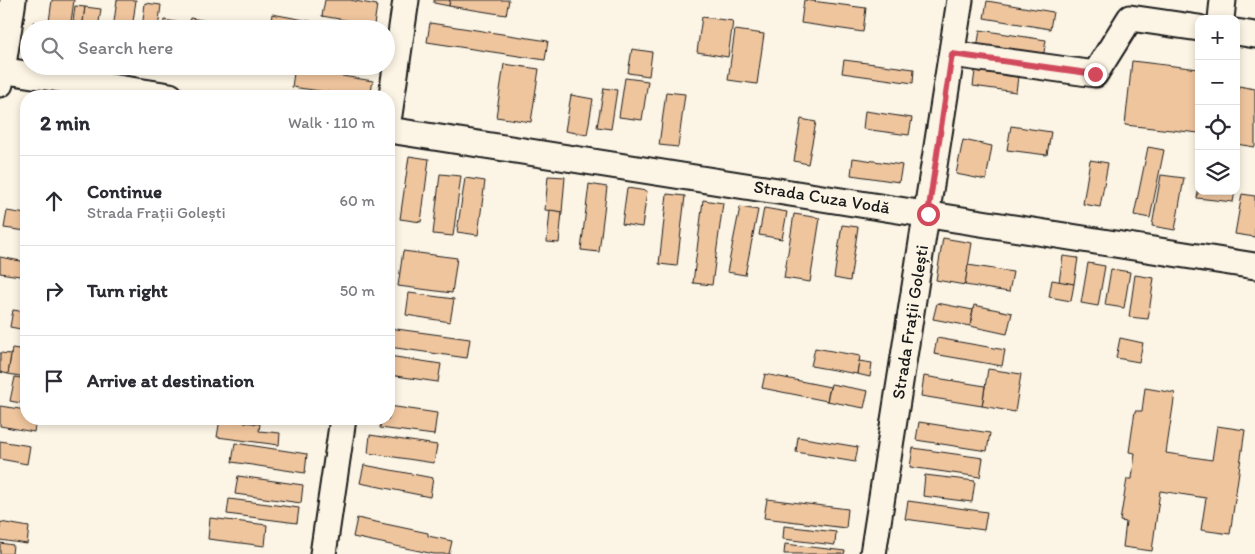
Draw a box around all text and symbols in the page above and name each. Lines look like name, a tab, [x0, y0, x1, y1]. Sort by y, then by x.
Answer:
map controls	[1195, 15, 1240, 195]
button: +	[1195, 15, 1240, 60]
search box	[20, 20, 395, 75]
icon: search	[38, 34, 66, 62]
text: Search here	[78, 36, 173, 59]
button: −	[1195, 60, 1240, 105]
route end	[1084, 63, 1107, 86]
button: locate	[1195, 105, 1240, 150]
text: 2 min	[40, 110, 90, 135]
text: Walk · 110 m	[288, 113, 375, 132]
button: layers	[1195, 150, 1240, 195]
street label: Strada Cuza Vodă	[752, 175, 892, 219]
text: Continue	[87, 180, 162, 203]
icon: ahead	[40, 187, 68, 215]
text: 60 m	[340, 191, 375, 210]
text: Strada Frații Golești	[87, 203, 226, 222]
route start	[917, 203, 940, 226]
street label: Strada Frații Golești	[887, 243, 933, 401]
icon: right	[40, 277, 68, 305]
text: Turn right	[87, 279, 168, 302]
text: 50 m	[340, 281, 375, 300]
icon: arrive	[40, 367, 68, 395]
text: Arrive at destination	[87, 369, 254, 392]

